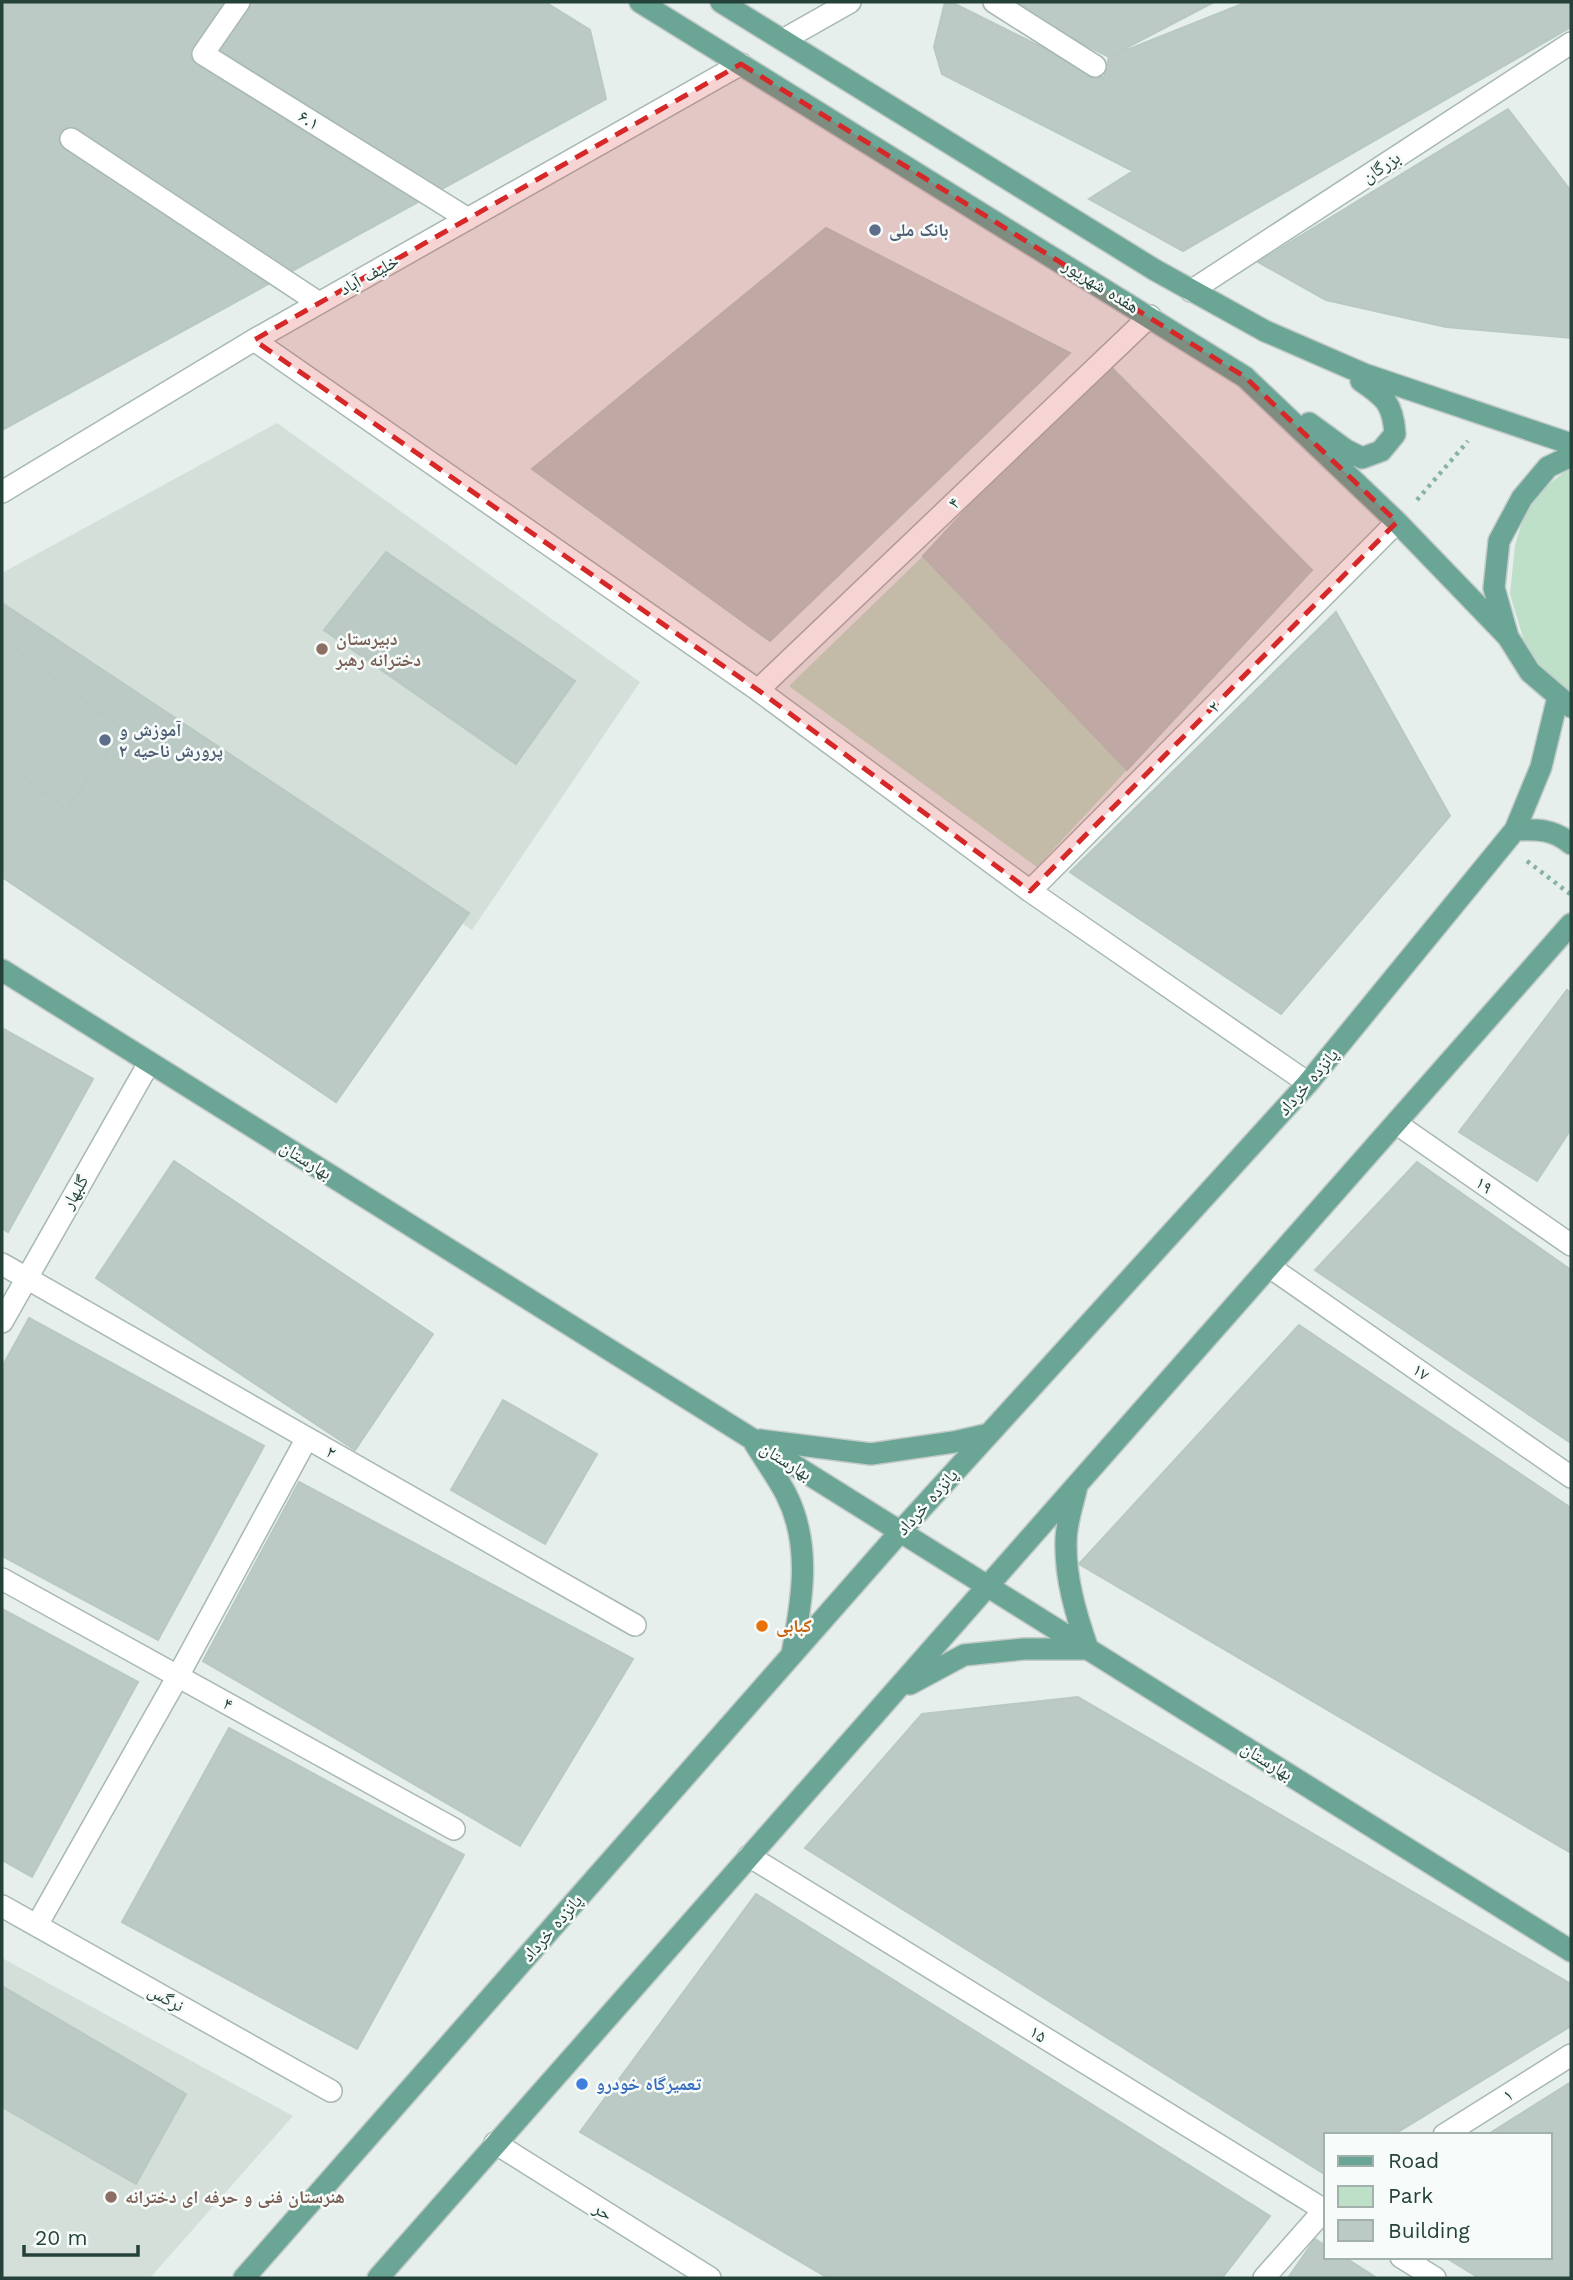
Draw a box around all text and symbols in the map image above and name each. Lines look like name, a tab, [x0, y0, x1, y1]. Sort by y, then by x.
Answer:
street label: ۶.۱	[295, 105, 324, 134]
street label: بزرگان	[1358, 146, 1405, 188]
place label: بانک ملی	[889, 219, 948, 241]
marker: بانک ملی	[867, 222, 883, 238]
street label: خلیف آباد	[335, 250, 402, 300]
street label: هفده شهریور	[1058, 253, 1143, 317]
street label: ۴	[943, 492, 964, 513]
place label: دبیرستان دخترانه رهبر	[335, 628, 421, 671]
marker: دبیرستان دخترانه رهبر	[314, 641, 330, 657]
street label: ۲	[1203, 696, 1224, 717]
place label: آموزش و پرورش ناحیه ۲	[119, 719, 223, 762]
marker: آموزش و پرورش ناحیه ۲	[97, 732, 113, 748]
street label: پانزده خرداد	[1273, 1044, 1343, 1120]
street label: بهارستان	[276, 1136, 336, 1184]
street label: گلبهار	[56, 1171, 93, 1214]
street label: ۱۹	[1472, 1171, 1497, 1198]
street label: ۱۷	[1409, 1358, 1434, 1385]
street label: بهارستان	[756, 1437, 816, 1485]
street label: ۲	[322, 1440, 340, 1463]
street label: پانزده خرداد	[891, 1464, 963, 1540]
place label: کبابی	[776, 1615, 812, 1637]
marker: کبابی	[754, 1618, 770, 1634]
street label: ۴	[220, 1692, 237, 1715]
street label: بهارستان	[1237, 1737, 1297, 1785]
street label: پانزده خرداد	[517, 1890, 587, 1966]
street label: نرگس	[144, 1979, 188, 2017]
street label: ۱۵	[1026, 2020, 1051, 2047]
place label: تعمیرگاه خودرو	[596, 2073, 701, 2094]
marker: تعمیرگاه خودرو	[574, 2076, 590, 2092]
street label: ۱	[1499, 2084, 1517, 2106]
legend	[1324, 2133, 1552, 2259]
text: Road	[1388, 2148, 1439, 2173]
text: Park	[1388, 2183, 1433, 2208]
place label: هنرستان فنی و حرفه ای دخترانه	[125, 2186, 345, 2208]
marker: هنرستان فنی و حرفه ای دخترانه	[103, 2189, 119, 2205]
street label: حر	[589, 2196, 617, 2224]
scale bar	[24, 2214, 138, 2258]
text: Building	[1388, 2218, 1470, 2243]
text: 20 m	[35, 2225, 87, 2250]

